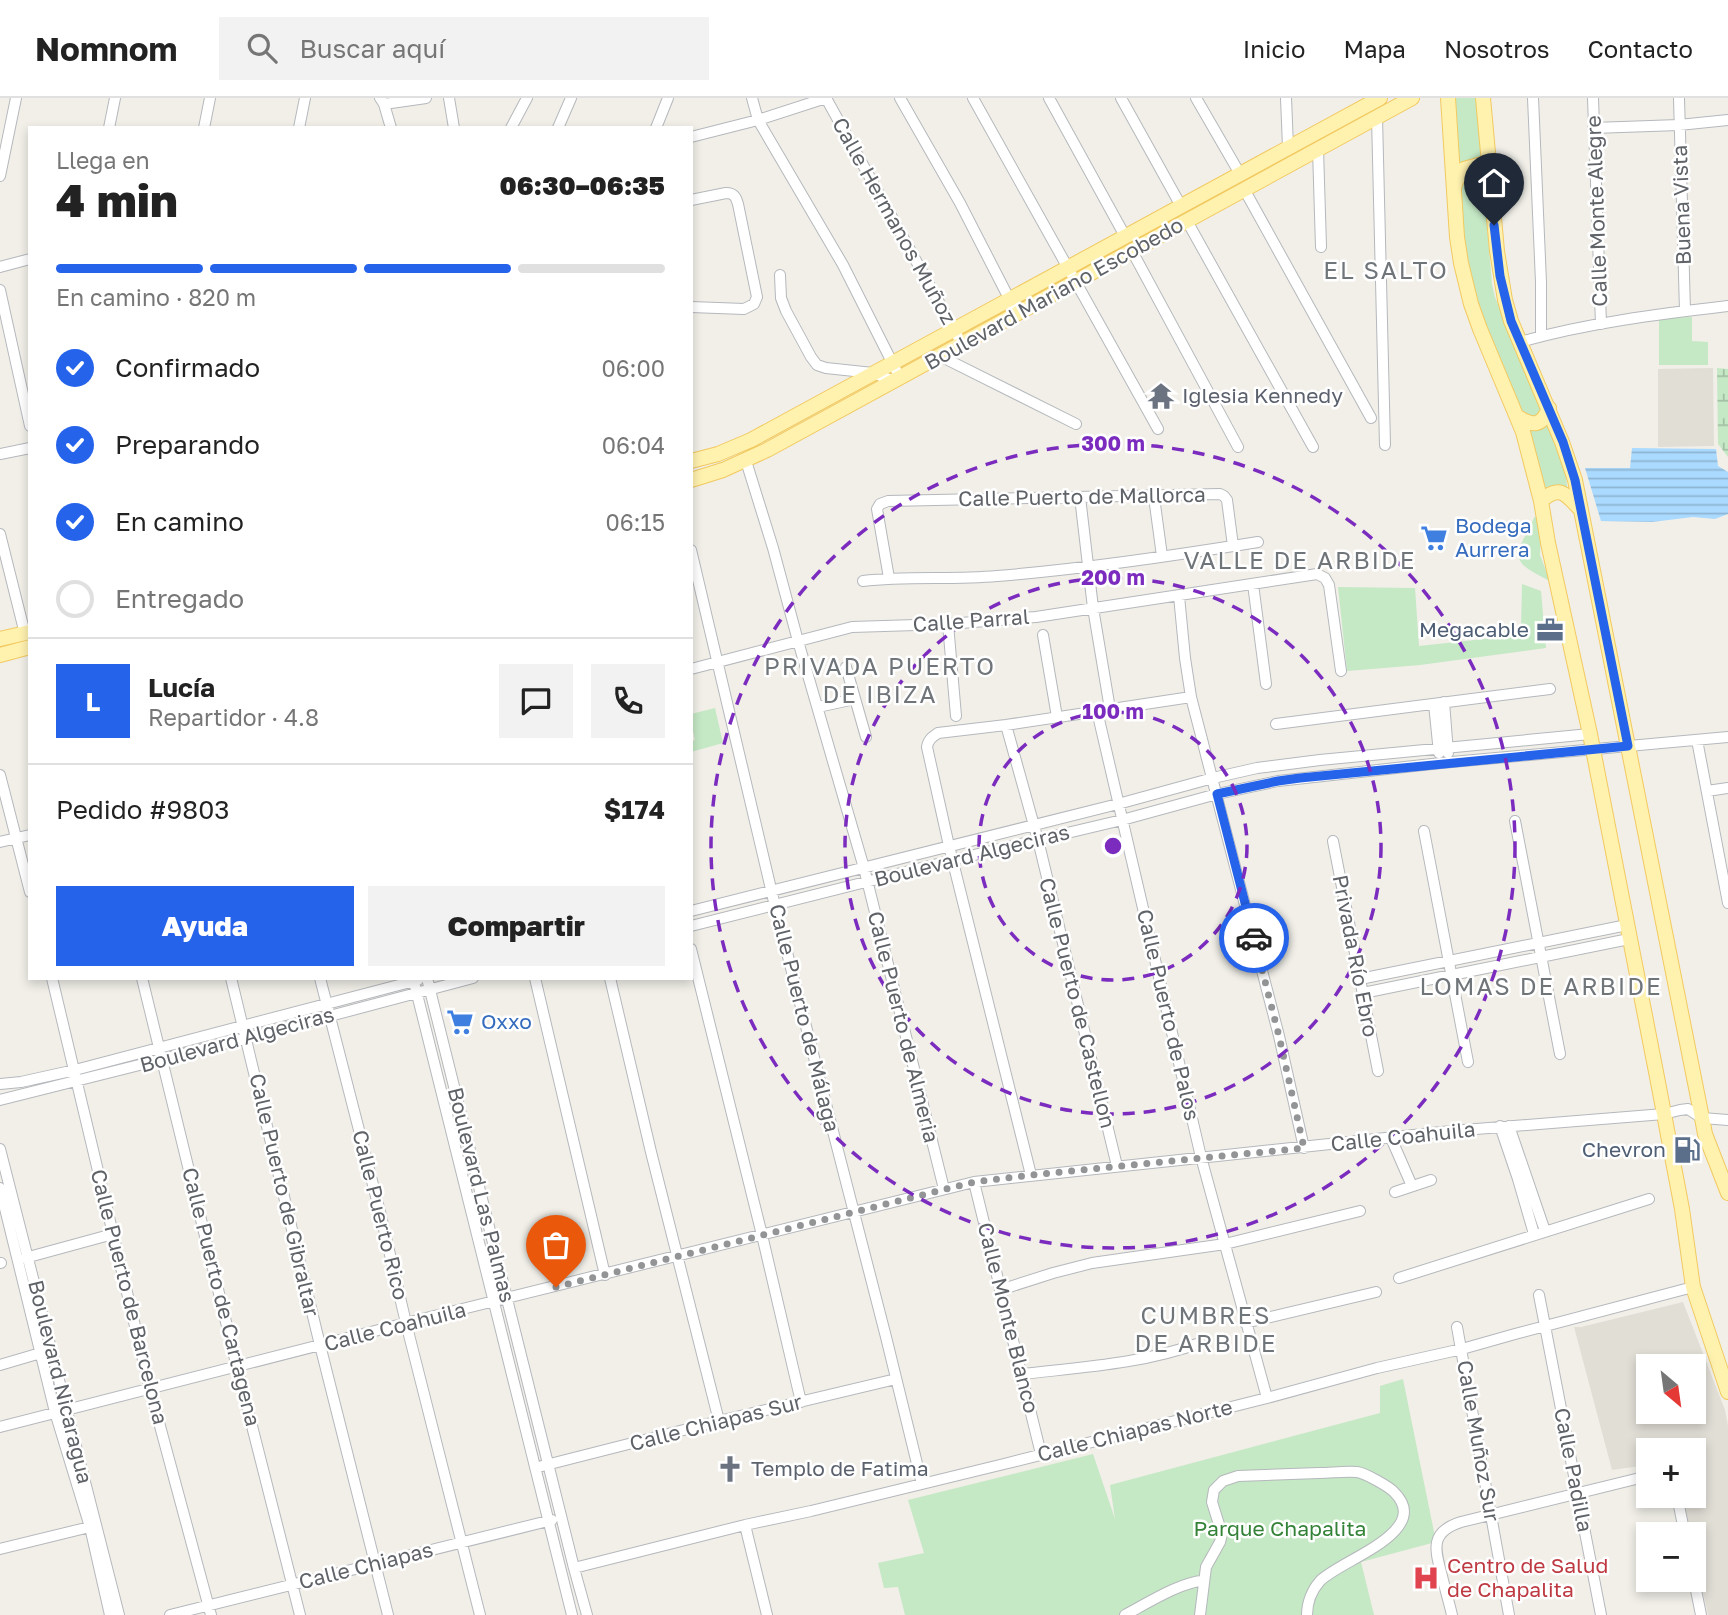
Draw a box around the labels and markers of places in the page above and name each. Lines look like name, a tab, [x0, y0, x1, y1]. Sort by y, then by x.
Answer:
pin	[1464, 153, 1524, 225]
temple icon: Iglesia Kennedy	[1146, 381, 1176, 411]
place label: Iglesia Kennedy	[1182, 382, 1343, 408]
place label: Bodega Aurrera	[1455, 512, 1532, 562]
supermarket icon: Bodega Aurrera	[1419, 523, 1449, 553]
office icon: Megacable	[1535, 615, 1565, 645]
place label: Megacable	[1419, 616, 1529, 642]
centre of rings	[1101, 834, 1125, 858]
supermarket icon: Oxxo	[445, 1007, 475, 1037]
place label: Oxxo	[481, 1008, 532, 1034]
fuel station icon: Chevron	[1672, 1135, 1702, 1165]
place label: Chevron	[1582, 1136, 1666, 1162]
pin	[526, 1215, 586, 1287]
church icon: Templo de Fatima	[715, 1454, 745, 1484]
place label: Templo de Fatima	[751, 1455, 929, 1481]
place label: Centro de Salud de Chapalita	[1447, 1552, 1608, 1602]
hospital icon: Centro de Salud de Chapalita	[1411, 1563, 1441, 1593]

